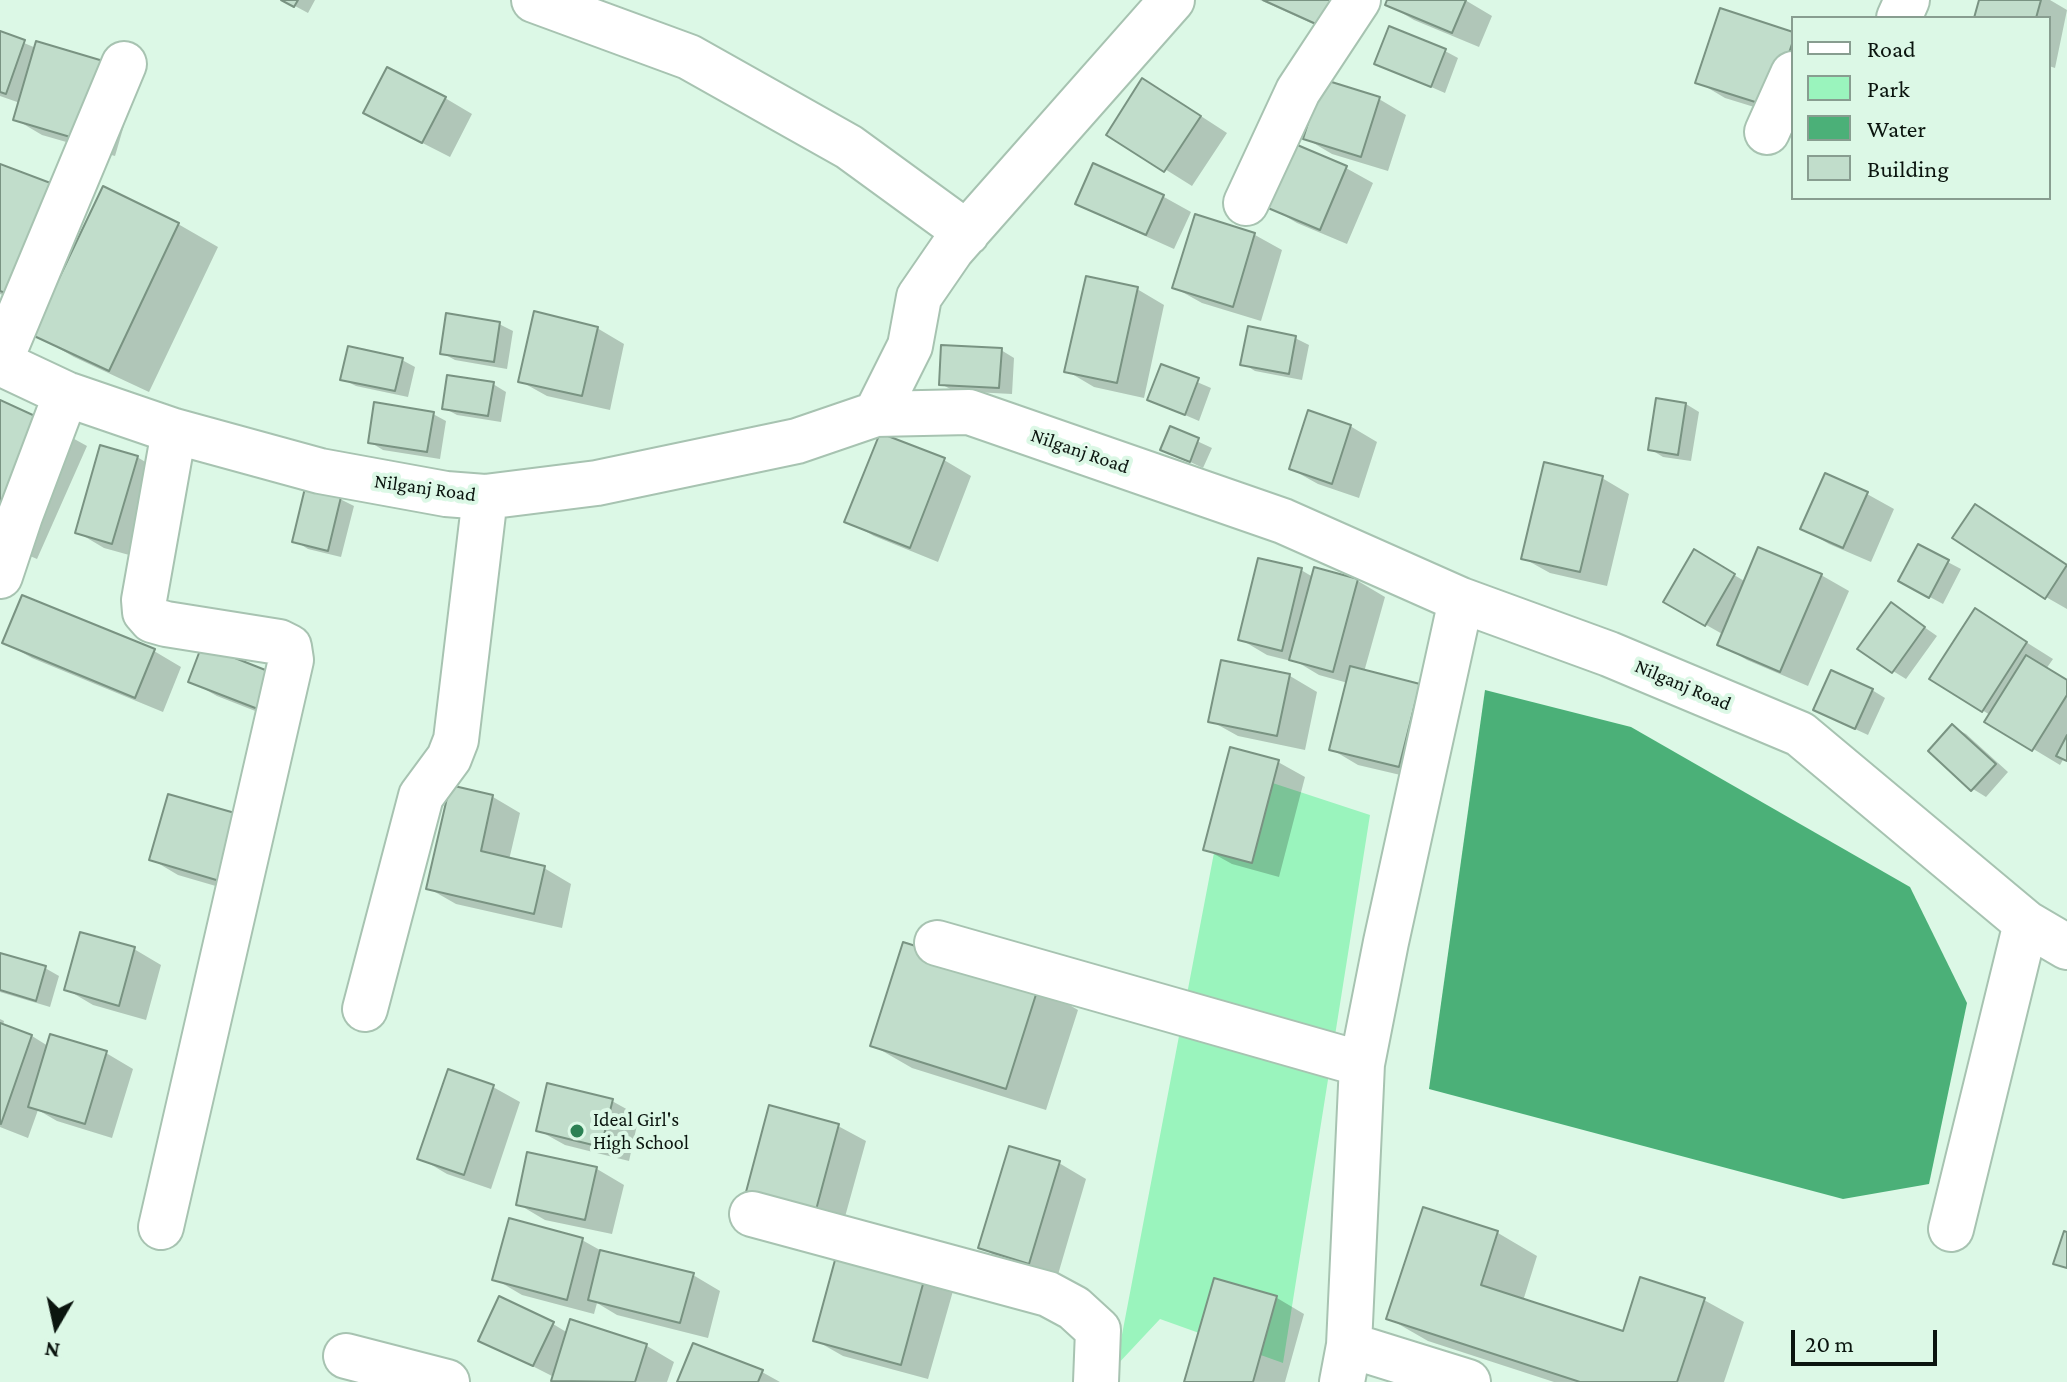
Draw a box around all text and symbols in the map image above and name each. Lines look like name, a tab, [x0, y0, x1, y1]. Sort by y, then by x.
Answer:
legend	[1791, 16, 2051, 200]
text: Road	[1867, 35, 1916, 62]
text: Park	[1867, 75, 1910, 102]
text: Water	[1867, 115, 1926, 142]
text: Building	[1867, 155, 1949, 182]
street label: Nilganj Road	[1028, 423, 1132, 479]
street label: Nilganj Road	[373, 469, 477, 507]
street label: Nilganj Road	[1631, 654, 1735, 716]
place label: Ideal Girl's High School	[593, 1108, 689, 1155]
marker: Ideal Girl's High School	[568, 1122, 586, 1140]
north arrow	[16, 1286, 96, 1366]
scale bar	[1795, 1314, 1941, 1364]
text: 20 m	[1805, 1330, 1854, 1357]
text: N	[43, 1337, 62, 1364]

